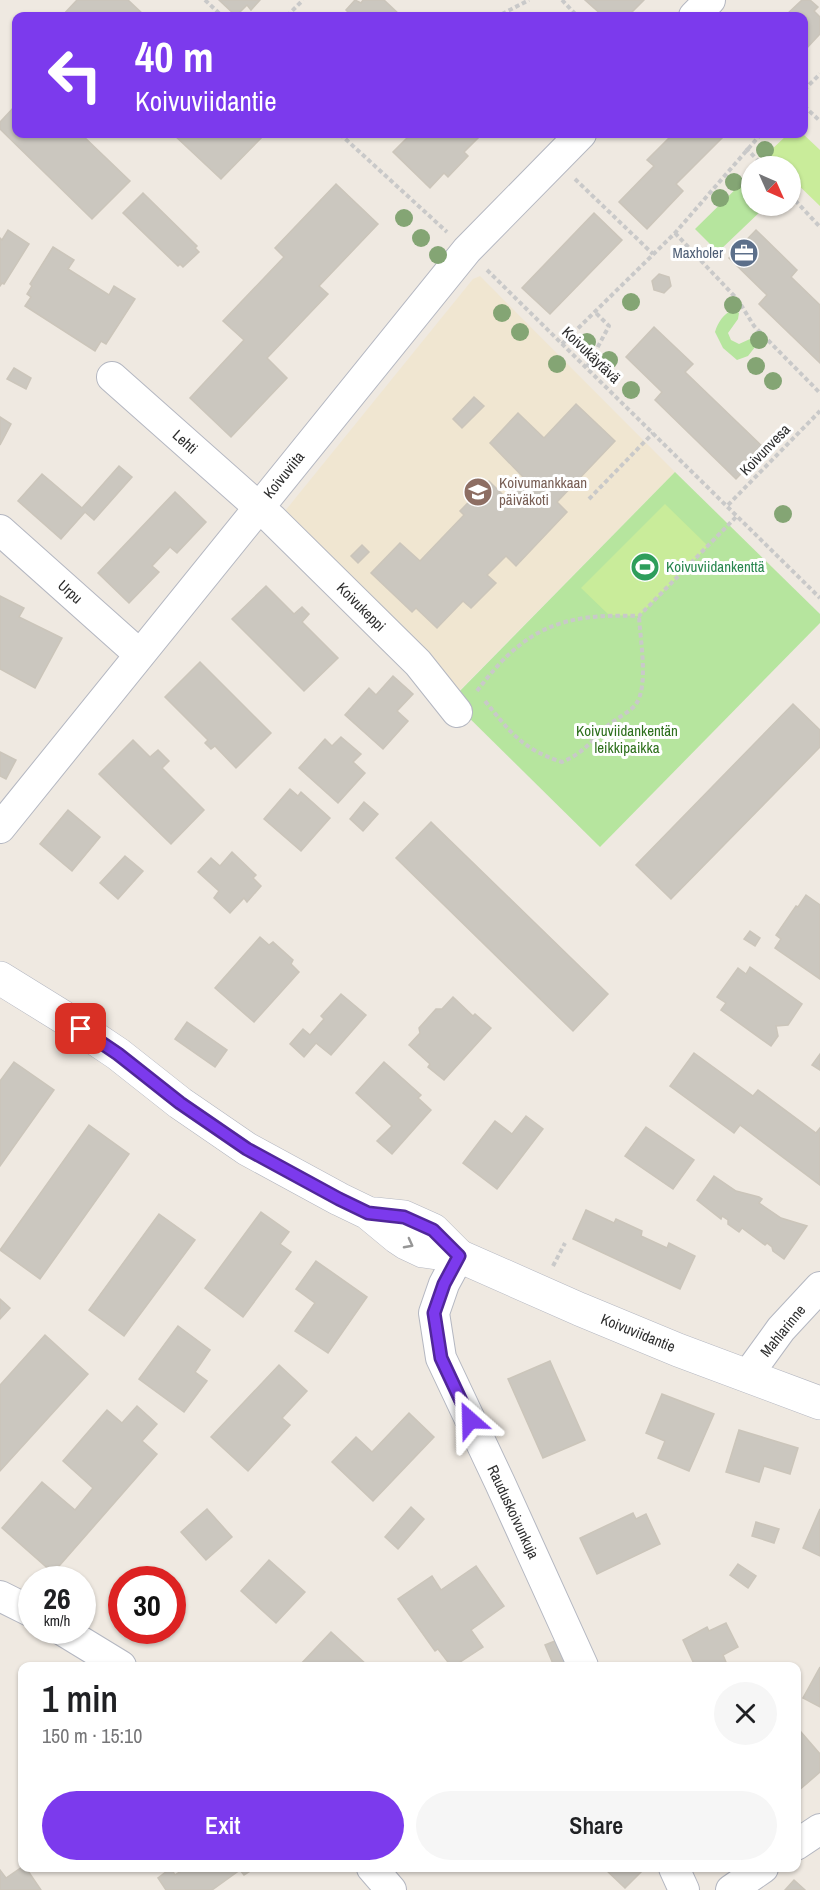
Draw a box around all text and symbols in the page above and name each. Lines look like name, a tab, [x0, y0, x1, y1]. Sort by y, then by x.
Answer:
text: 40 m	[135, 29, 214, 85]
icon: left	[36, 36, 114, 114]
text: Koivuviidantie	[135, 83, 277, 119]
north arrow	[741, 156, 801, 216]
map controls	[741, 156, 801, 216]
office icon: Maxholer	[728, 237, 760, 269]
place label: Maxholer	[672, 242, 723, 263]
street label: Koivukäytävä	[557, 321, 625, 388]
street label: Koivunvesa	[735, 419, 795, 480]
street label: Lehti	[168, 425, 203, 459]
street label: Koivuviita	[258, 447, 309, 503]
place label: Koivumankkaan päiväkoti	[499, 472, 587, 510]
school or university icon: Koivumankkaan päiväkoti	[462, 476, 494, 508]
sports icon: Koivuviidankenttä	[629, 551, 661, 583]
place label: Koivuviidankenttä	[666, 556, 765, 577]
street label: Urpu	[53, 575, 87, 608]
street label: Koivukeppi	[332, 577, 391, 636]
park label: Koivuviidankentän leikkipaikka	[576, 720, 678, 758]
pin	[55, 1003, 106, 1054]
icon: arrive	[64, 1012, 97, 1045]
one-way arrow	[403, 1237, 413, 1248]
street label: Mahlarinne	[755, 1300, 810, 1361]
street label: Koivuviidantie	[598, 1308, 679, 1357]
position arrow	[438, 1388, 502, 1452]
street label: Rauduskoivunkuja	[483, 1461, 544, 1562]
speed limit sign: 30	[108, 1566, 186, 1644]
text: 26	[43, 1578, 71, 1618]
text: km/h	[44, 1610, 70, 1631]
text: 1 min	[42, 1675, 118, 1723]
button: close	[714, 1682, 777, 1745]
text: 150 m · 15:10	[42, 1722, 142, 1749]
button: Exit	[42, 1791, 404, 1860]
button: Share	[416, 1791, 777, 1860]

